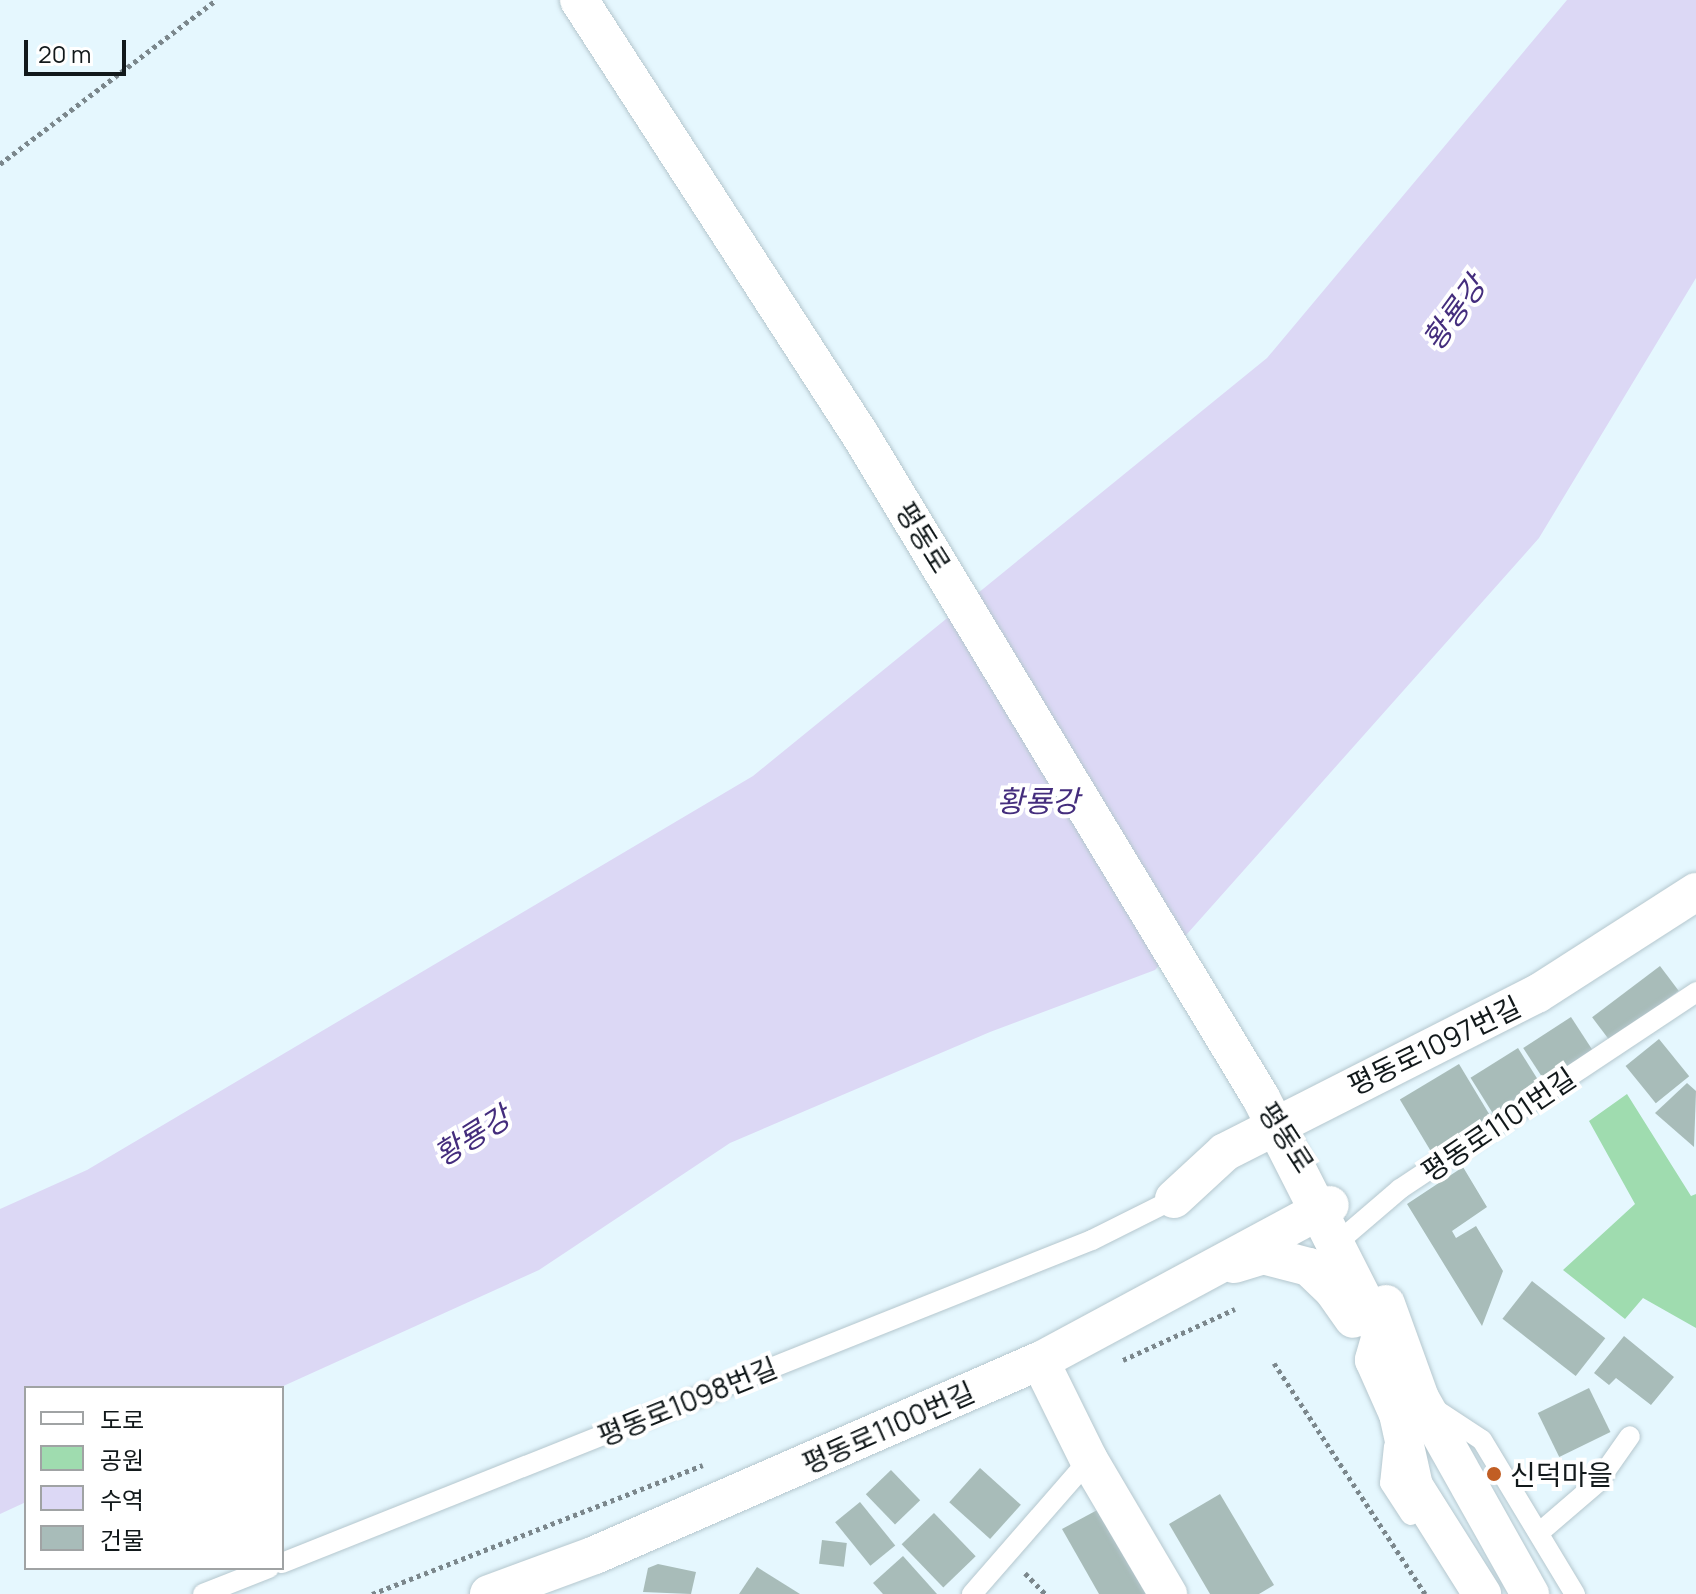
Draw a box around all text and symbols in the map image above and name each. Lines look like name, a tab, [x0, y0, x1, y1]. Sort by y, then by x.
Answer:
scale bar	[28, 24, 130, 74]
text: 20 m	[38, 37, 91, 70]
water label: 황룡강	[1415, 269, 1493, 357]
street label: 평동로	[889, 495, 959, 579]
water label: 황룡강	[997, 783, 1079, 819]
street label: 평동로1097번길	[1342, 989, 1526, 1101]
street label: 평동로1101번길	[1415, 1060, 1581, 1188]
street label: 평동로	[1252, 1095, 1322, 1179]
water label: 황룡강	[427, 1099, 517, 1173]
street label: 평동로1098번길	[592, 1350, 782, 1452]
street label: 평동로1100번길	[797, 1374, 979, 1480]
legend	[24, 1386, 284, 1570]
text: 도로	[100, 1403, 144, 1436]
text: 공원	[100, 1443, 144, 1476]
place label: 신덕마을	[1510, 1457, 1613, 1491]
marker: 신덕마을	[1485, 1465, 1503, 1483]
text: 수역	[100, 1483, 144, 1516]
text: 건물	[100, 1523, 144, 1556]

